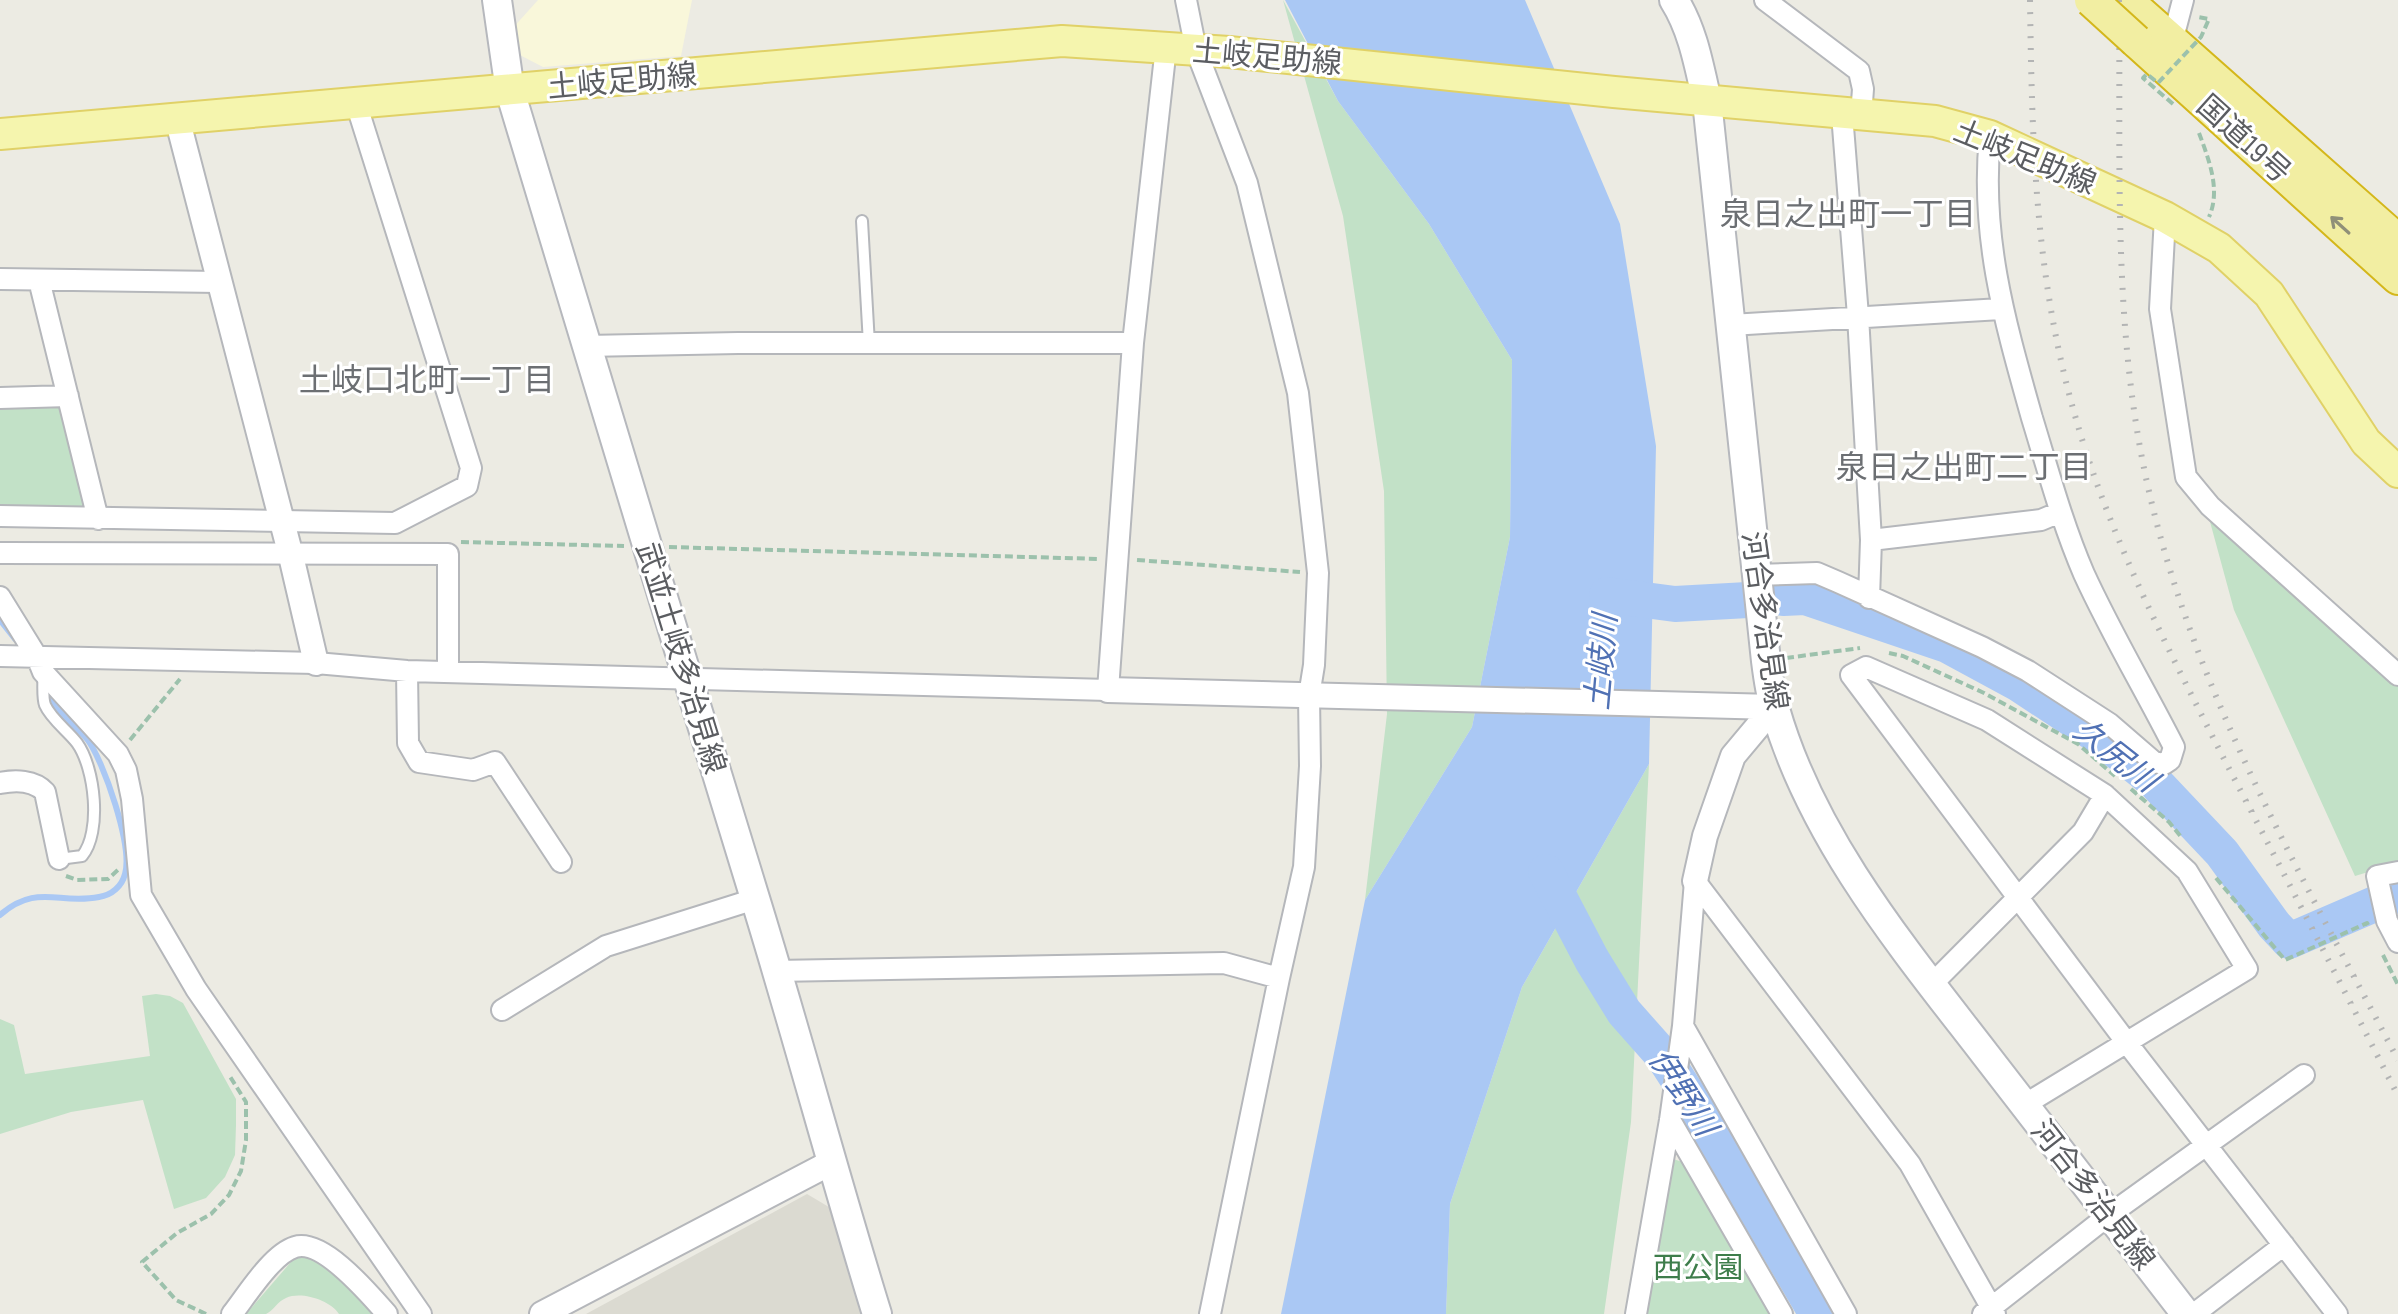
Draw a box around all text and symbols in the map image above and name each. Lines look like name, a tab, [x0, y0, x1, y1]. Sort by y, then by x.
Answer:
street label: 土岐足助線	[1191, 34, 1343, 82]
street label: 土岐足助線	[546, 58, 698, 106]
street label: 国道19号	[2189, 88, 2298, 191]
street label: 土岐足助線	[1948, 113, 2101, 203]
district label: 泉日之出町一丁目	[1720, 196, 1976, 235]
one-way arrow	[2330, 216, 2350, 235]
district label: 土岐口北町一丁目	[299, 362, 555, 401]
district label: 泉日之出町二丁目	[1836, 449, 2092, 488]
street label: 河合多治見線	[1734, 530, 1794, 713]
street label: 武並土岐多治見線	[628, 538, 732, 778]
water label: 土岐川	[1579, 610, 1626, 712]
water label: 久尻川	[2065, 711, 2167, 803]
water label: 伊野川	[1639, 1042, 1726, 1146]
street label: 河合多治見線	[2023, 1114, 2162, 1278]
park label: 西公園	[1653, 1251, 1743, 1287]

